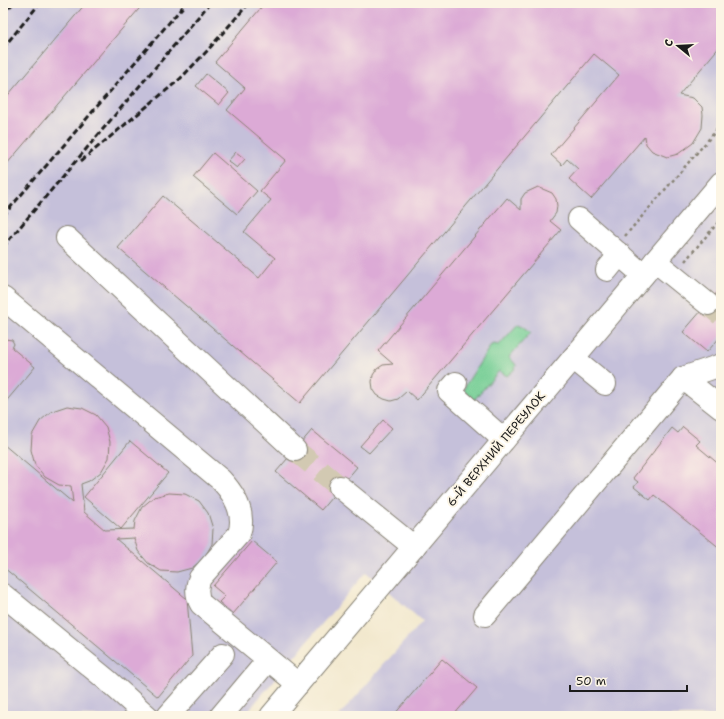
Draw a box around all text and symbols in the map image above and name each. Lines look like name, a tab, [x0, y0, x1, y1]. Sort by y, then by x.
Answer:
north arrow	[658, 26, 698, 66]
text: С	[661, 37, 677, 49]
street label: 6-Й ВЕРХНИЙ ПЕРЕУЛОК	[443, 388, 549, 510]
scale bar	[570, 667, 687, 693]
text: 50 m	[576, 673, 606, 689]

